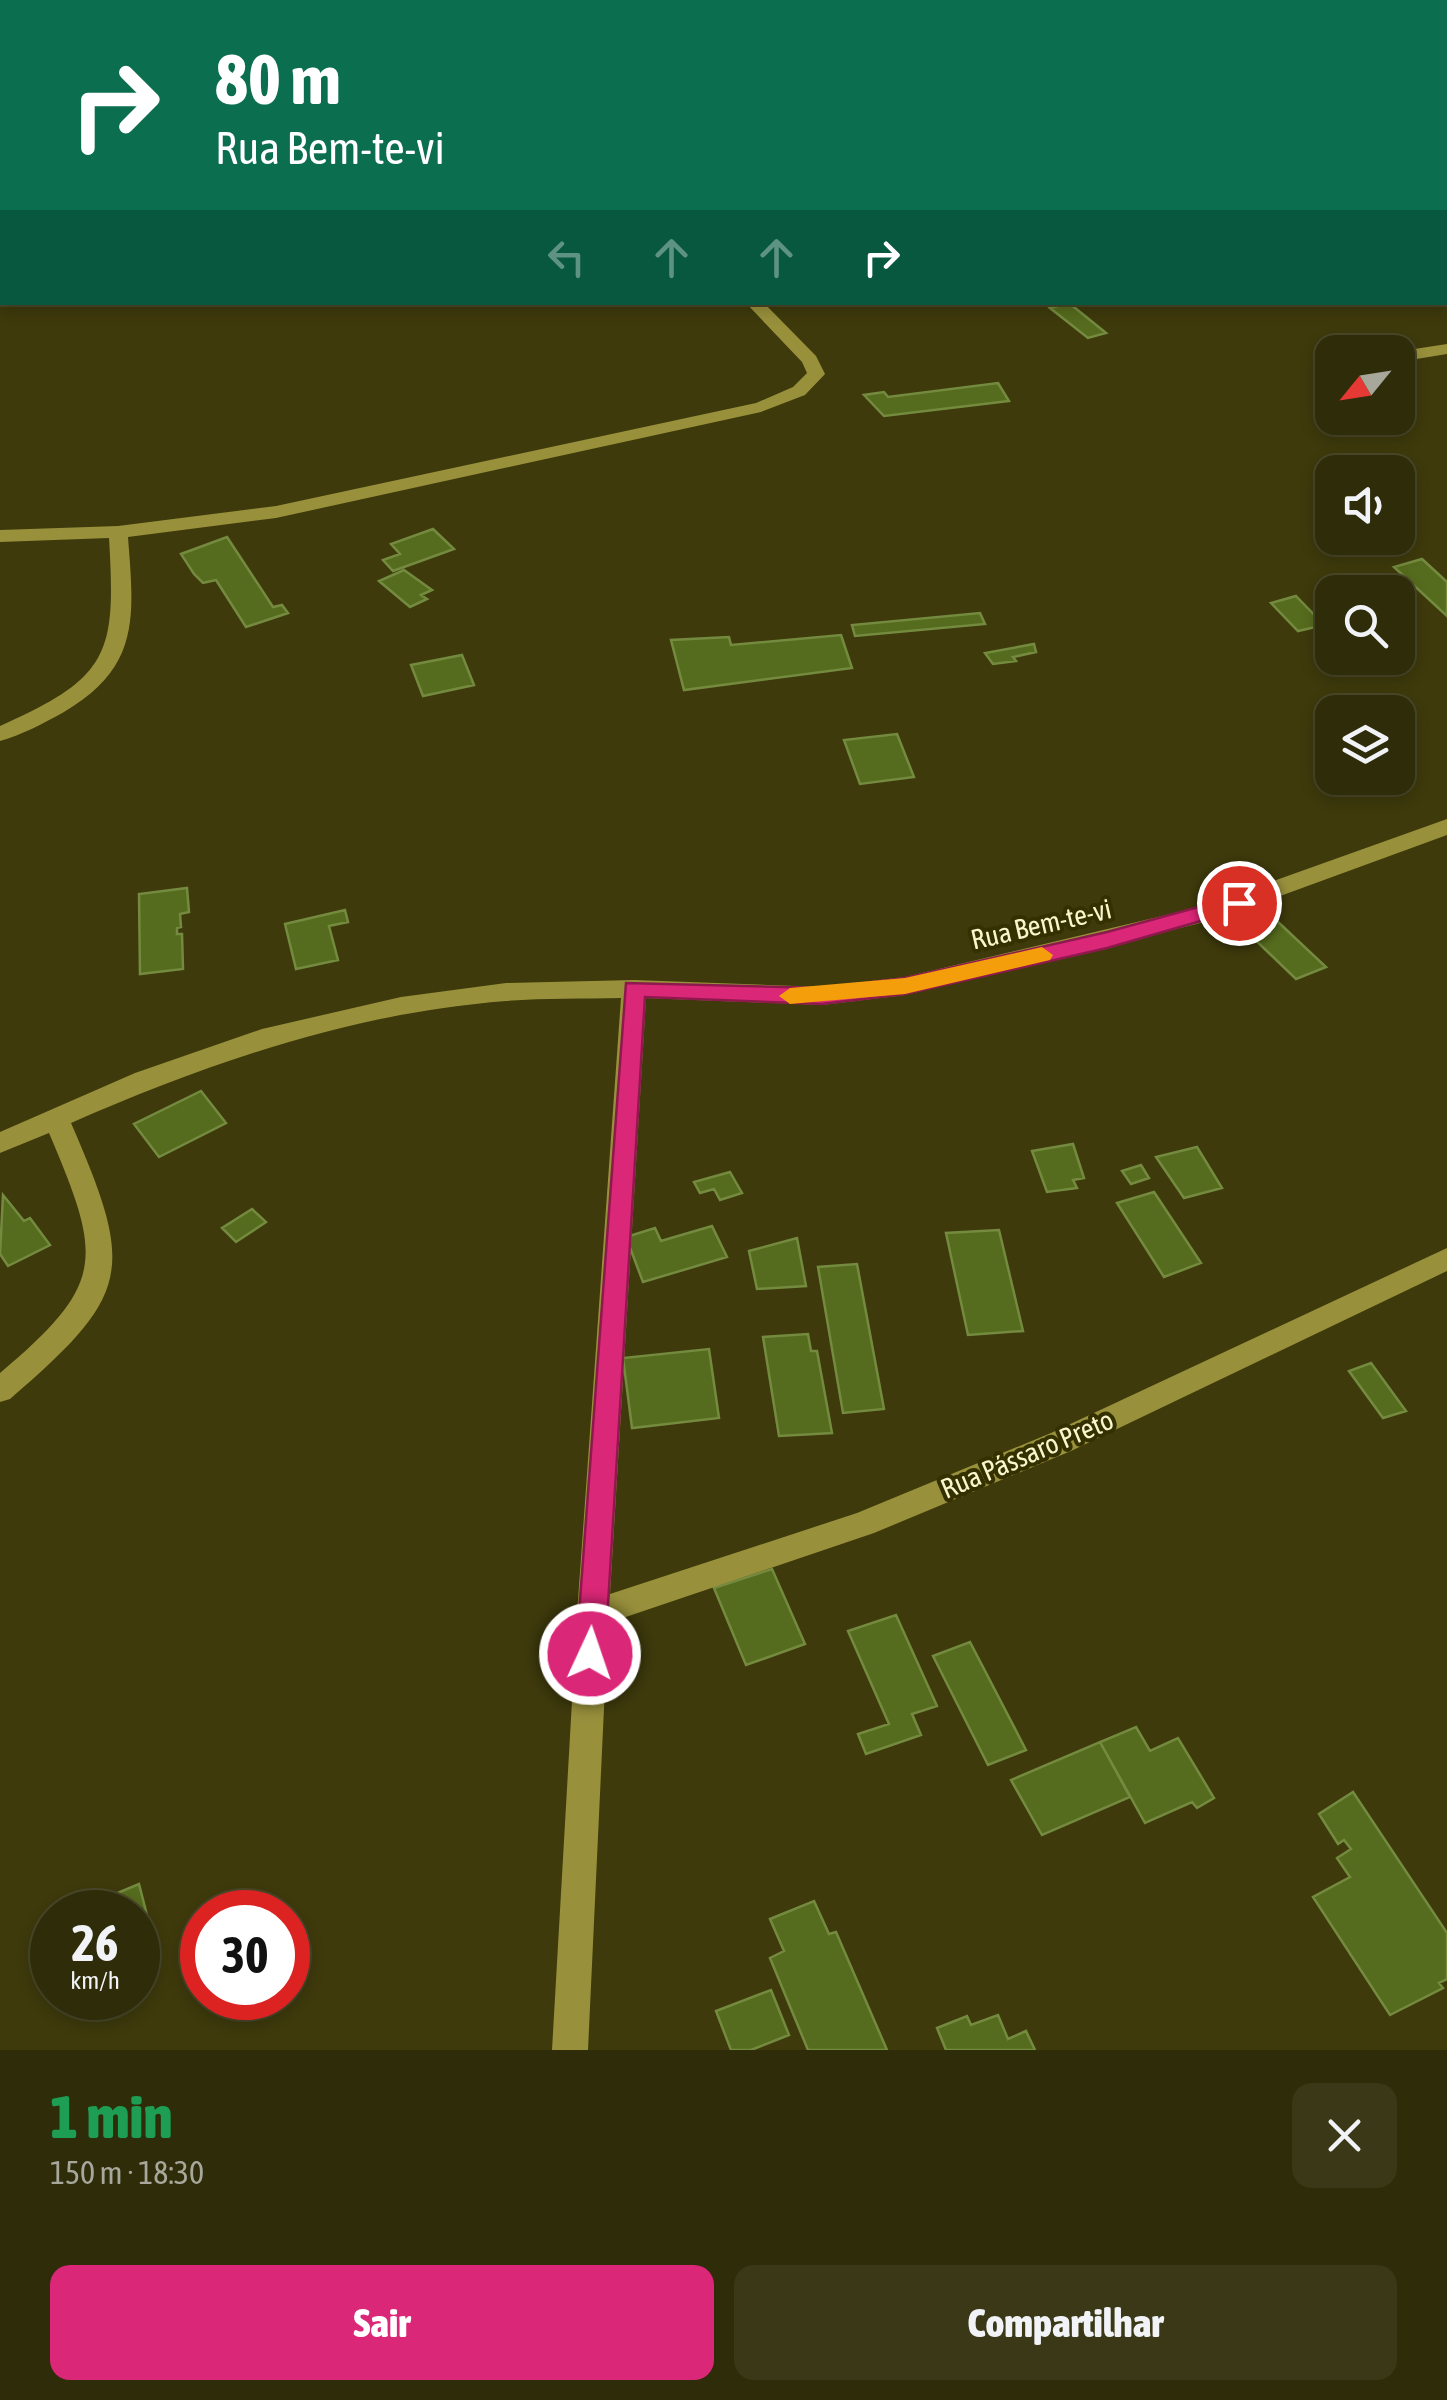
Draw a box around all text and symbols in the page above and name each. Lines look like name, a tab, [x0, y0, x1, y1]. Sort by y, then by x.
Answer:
text: 80 m	[215, 39, 341, 119]
icon: right	[50, 40, 180, 170]
text: Rua Bem-te-vi	[215, 122, 445, 174]
icon: left	[539, 230, 594, 285]
icon: ahead	[644, 230, 699, 285]
icon: ahead	[749, 230, 804, 285]
icon: right	[854, 230, 909, 285]
north arrow	[1315, 335, 1415, 435]
map controls	[1315, 335, 1415, 795]
button: sound	[1315, 455, 1415, 555]
button: search	[1315, 575, 1415, 675]
button: layers	[1315, 695, 1415, 795]
pin	[1197, 861, 1282, 946]
icon: arrive	[1212, 876, 1267, 931]
street label: Rua Bem-te-vi	[968, 892, 1114, 956]
street label: Rua Pássaro Preto	[936, 1403, 1118, 1505]
position arrow	[538, 1602, 642, 1706]
speed limit sign: 30	[180, 1890, 310, 2020]
text: 26	[71, 1914, 118, 1972]
text: km/h	[70, 1966, 120, 1994]
text: 1 min	[50, 2082, 173, 2151]
button: close	[1292, 2083, 1397, 2188]
text: 150 m · 18:30	[50, 2154, 204, 2191]
button: Sair	[50, 2265, 714, 2380]
button: Compartilhar	[734, 2265, 1397, 2380]

